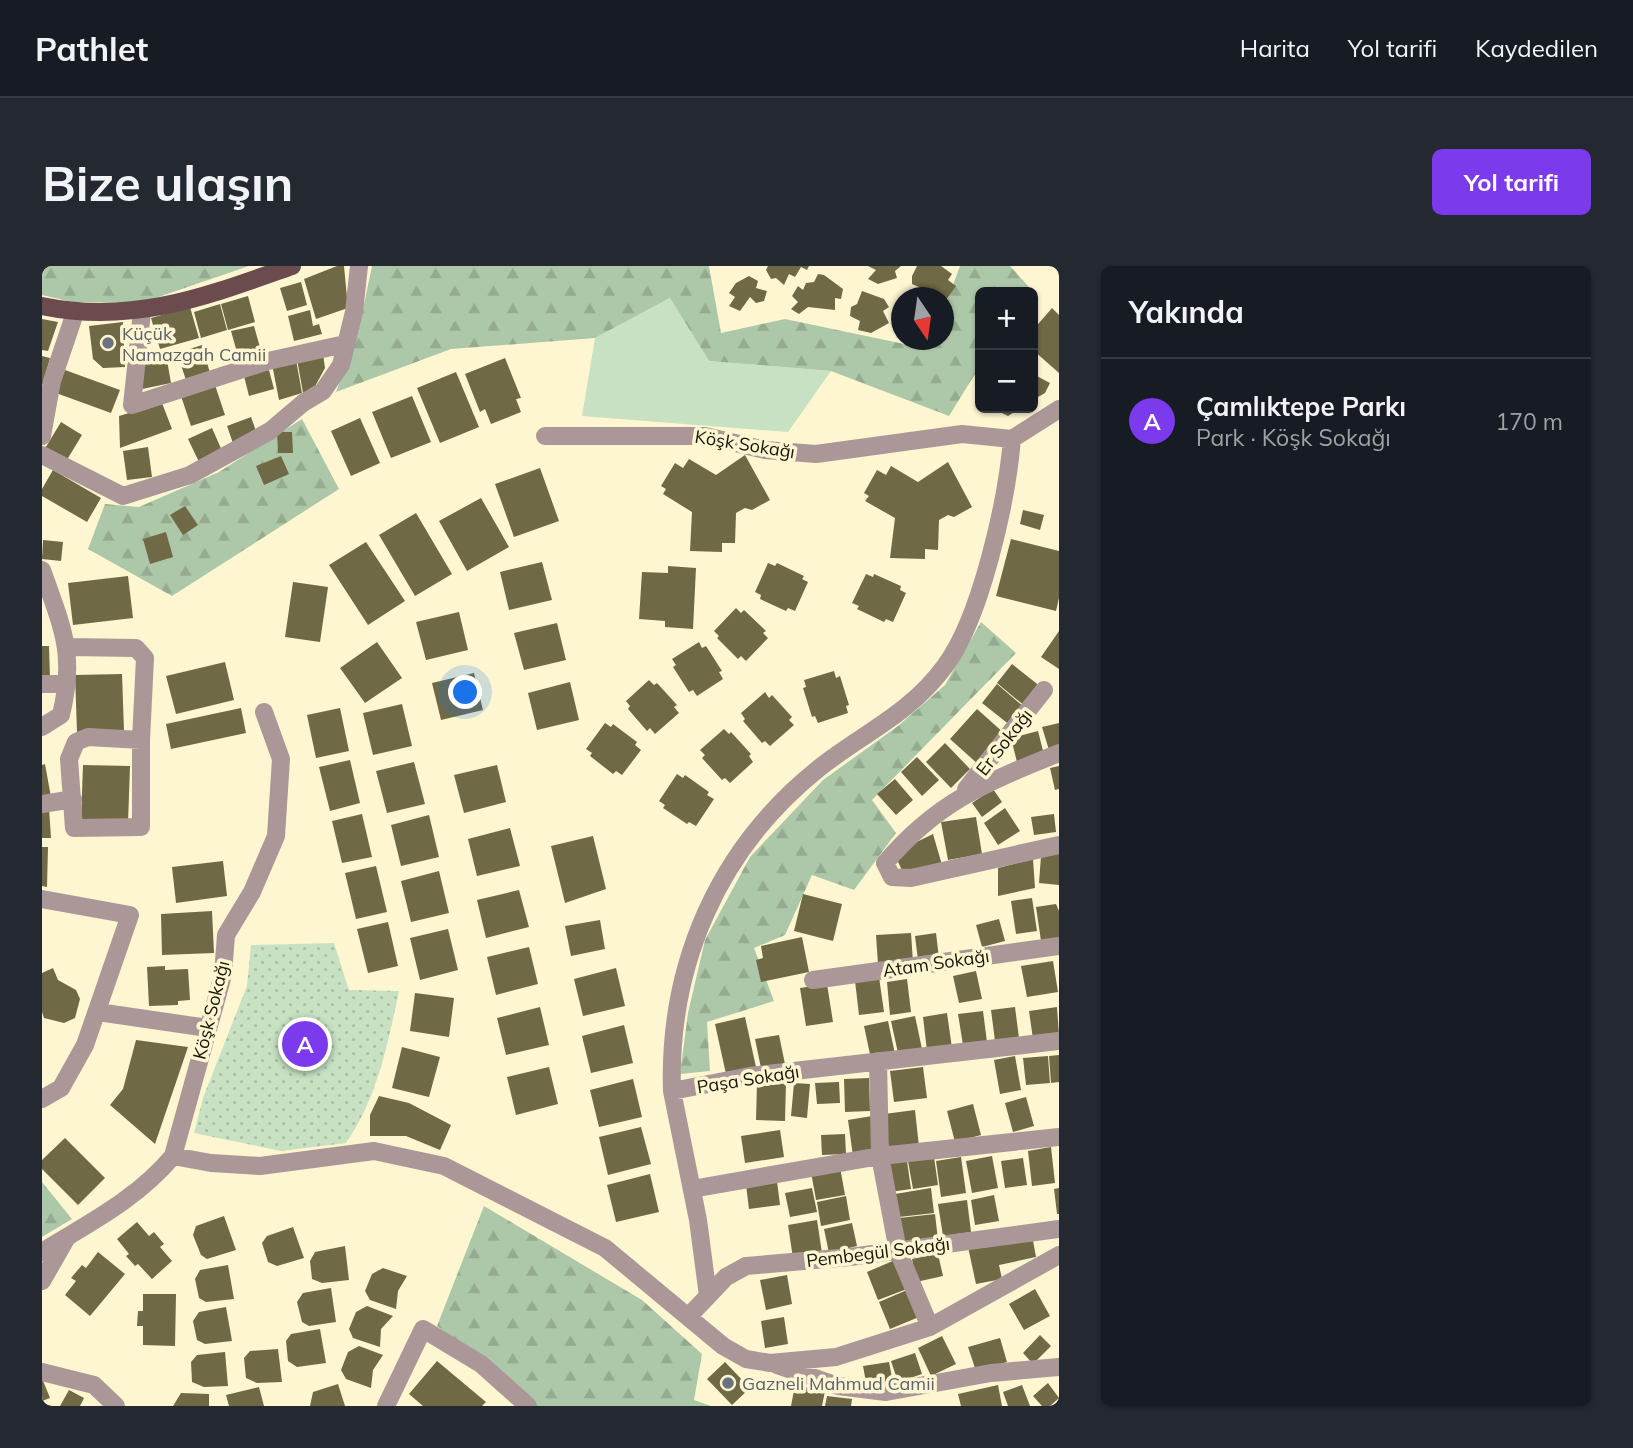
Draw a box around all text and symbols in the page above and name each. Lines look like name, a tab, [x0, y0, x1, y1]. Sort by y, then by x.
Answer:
text: Pathlet	[35, 28, 148, 69]
text: Harita	[1240, 33, 1310, 63]
text: Yol tarifi	[1348, 33, 1437, 63]
text: Kaydedilen	[1475, 33, 1598, 63]
button: Yol tarifi	[1432, 149, 1591, 215]
text: Bize ulaşın	[42, 152, 293, 213]
north arrow	[891, 287, 954, 350]
map controls	[975, 287, 1038, 413]
button: +	[975, 287, 1038, 350]
text: Yakında	[1129, 293, 1244, 331]
place label: Küçük Namazgah Camii	[122, 322, 266, 366]
marker: Küçük Namazgah Camii	[100, 335, 116, 351]
button: −	[975, 350, 1038, 413]
text: Çamlıktepe Parkı	[1196, 390, 1406, 423]
text: A	[1143, 407, 1161, 436]
text: 170 m	[1495, 407, 1563, 436]
text: Park · Köşk Sokağı	[1196, 423, 1391, 452]
street label: Köşk Sokağı	[693, 425, 797, 463]
your location	[448, 675, 482, 709]
street label: Er Sokağı	[971, 704, 1037, 780]
street label: Atam Sokağı	[881, 944, 991, 982]
street label: Köşk Sokağı	[188, 958, 234, 1062]
pin: A	[282, 1018, 328, 1070]
street label: Paşa Sokağı	[695, 1060, 801, 1098]
street label: Pembegül Sokağı	[805, 1232, 951, 1272]
place label: Gazneli Mahmud Camii	[742, 1372, 935, 1395]
marker: Gazneli Mahmud Camii	[720, 1375, 736, 1391]

